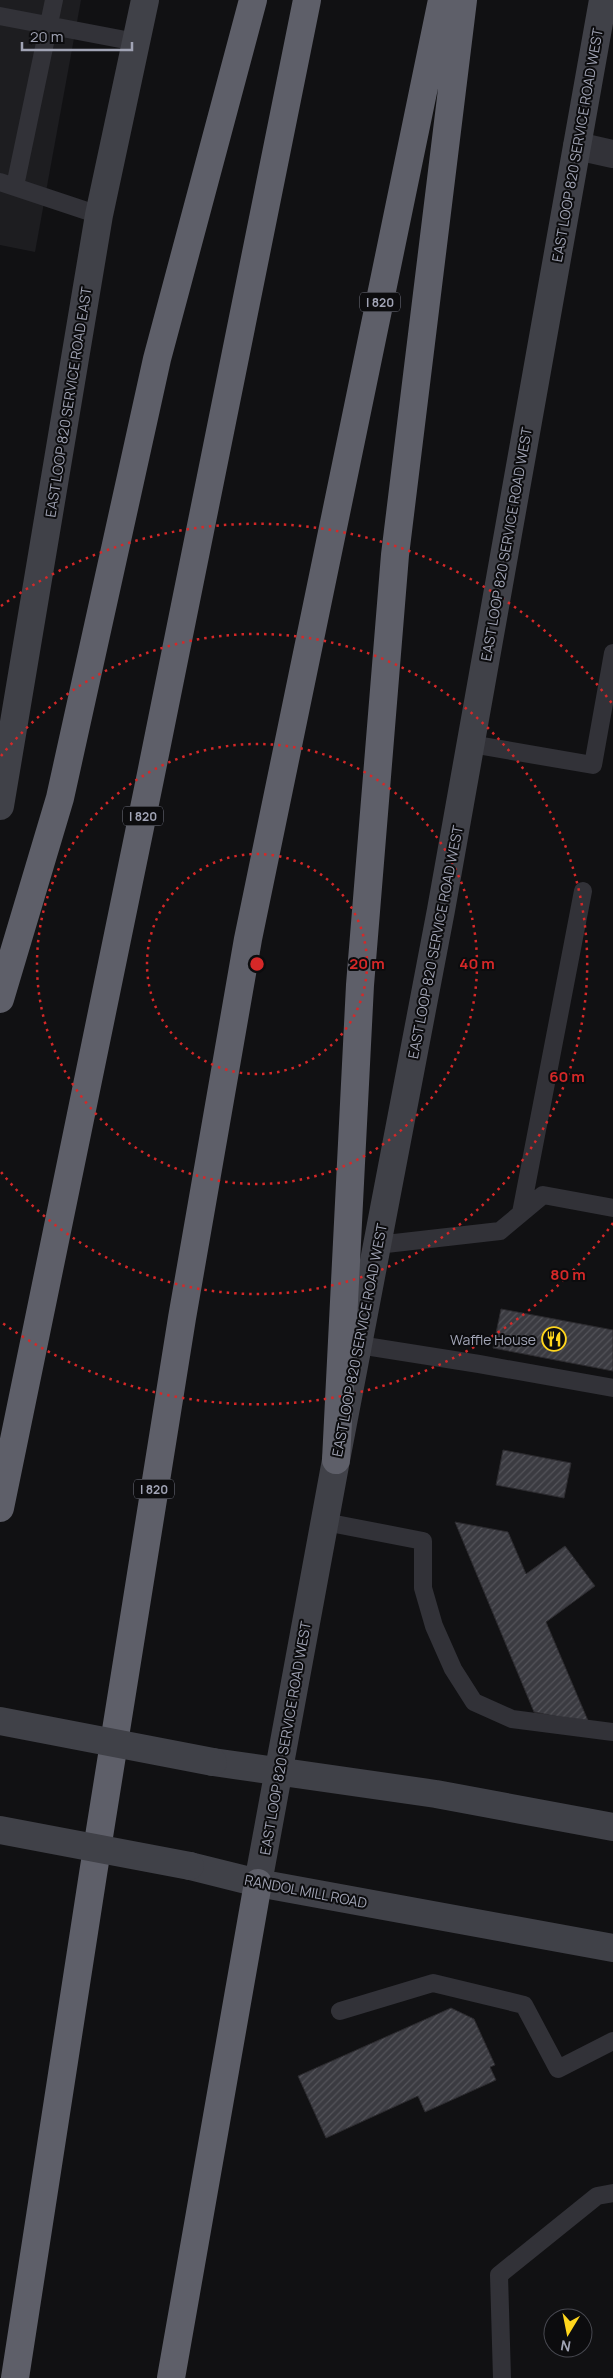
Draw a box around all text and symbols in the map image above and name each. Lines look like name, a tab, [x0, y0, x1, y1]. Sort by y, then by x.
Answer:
scale bar	[22, 20, 132, 52]
text: 20 m	[30, 26, 63, 47]
street label: EAST LOOP 820 SERVICE ROAD WEST	[547, 26, 607, 263]
street label: EAST LOOP 820 SERVICE ROAD EAST	[40, 285, 96, 519]
road number: I 820	[360, 292, 400, 312]
street label: EAST LOOP 820 SERVICE ROAD WEST	[476, 425, 536, 662]
road number: I 820	[123, 806, 163, 826]
street label: EAST LOOP 820 SERVICE ROAD WEST	[403, 823, 467, 1060]
text: 20 m	[349, 953, 385, 974]
text: 40 m	[459, 953, 495, 974]
centre of rings	[248, 955, 266, 973]
text: 60 m	[549, 1066, 585, 1087]
street label: EAST LOOP 820 SERVICE ROAD WEST	[327, 1221, 391, 1458]
text: 80 m	[550, 1264, 586, 1285]
restaurant icon: Waffle House	[541, 1326, 567, 1352]
place label: Waffle House	[450, 1330, 536, 1349]
road number: I 820	[134, 1480, 174, 1498]
street label: EAST LOOP 820 SERVICE ROAD WEST	[255, 1619, 315, 1856]
street label: RANDOL MILL ROAD	[243, 1870, 369, 1912]
north arrow	[543, 2308, 593, 2358]
text: N	[559, 2336, 572, 2357]

